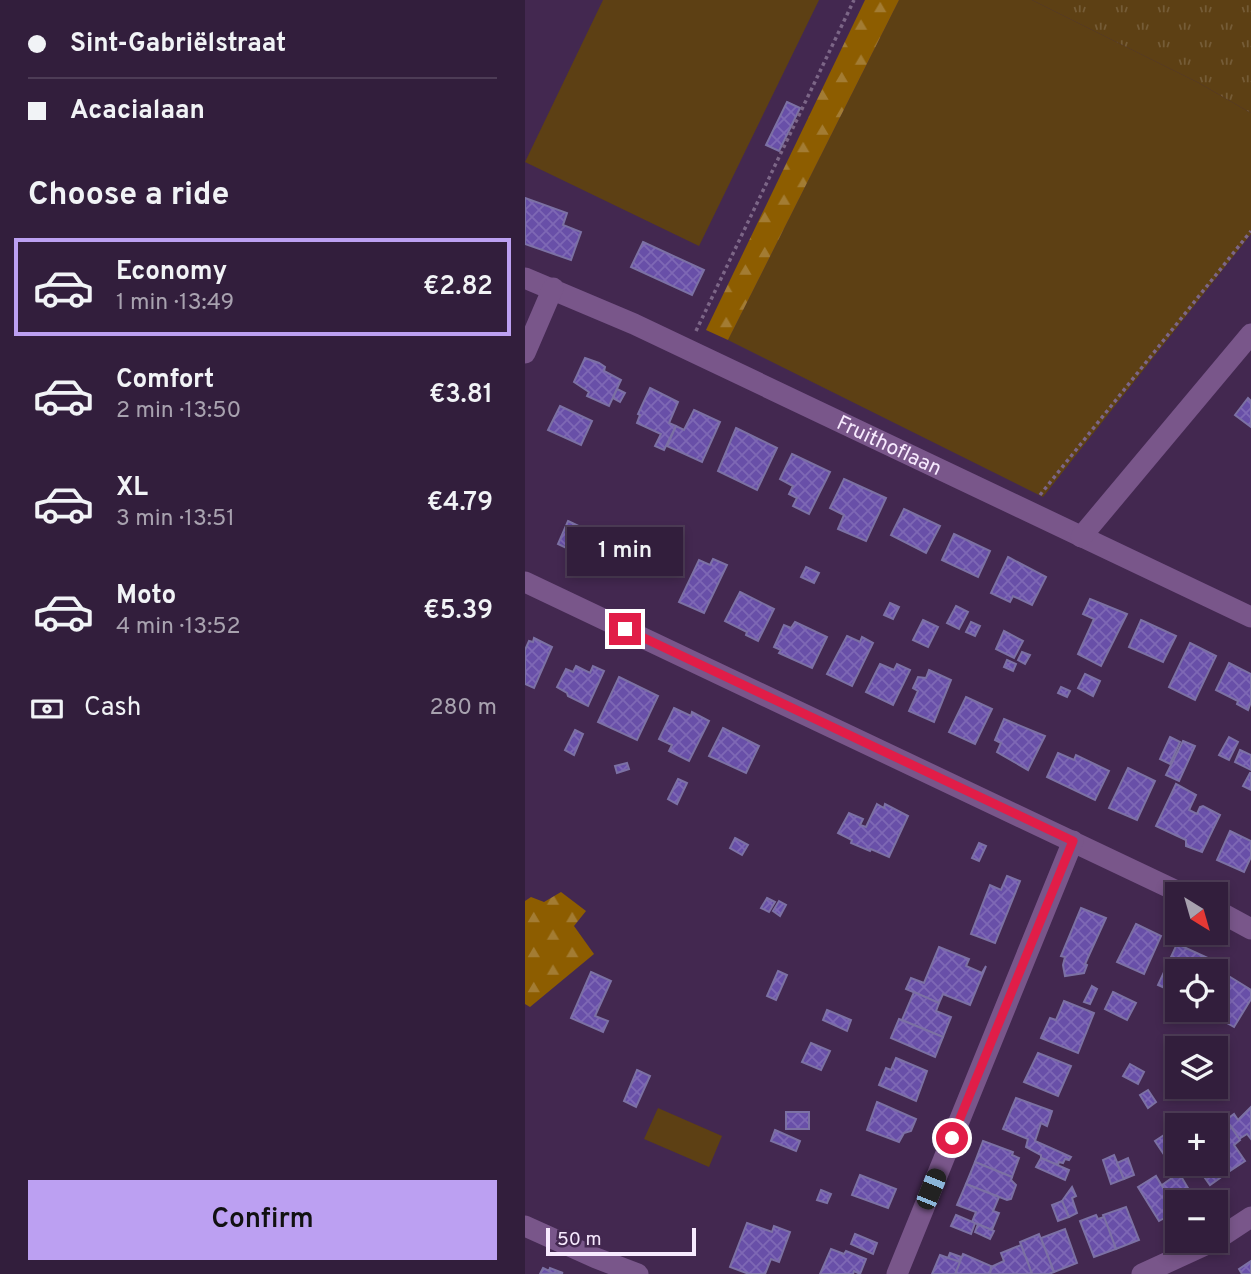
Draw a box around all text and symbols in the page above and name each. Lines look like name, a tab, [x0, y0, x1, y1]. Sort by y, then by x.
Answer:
text: Sint-Gabriëlstraat	[70, 28, 286, 61]
text: Acacialaan	[70, 95, 205, 128]
text: Choose a ride	[28, 176, 229, 216]
icon: car	[32, 256, 95, 319]
text: Economy	[116, 256, 227, 289]
text: €2.82	[423, 271, 493, 304]
text: 1 min · 13:49	[116, 289, 234, 318]
icon: car	[32, 364, 95, 427]
text: Comfort	[116, 364, 214, 397]
text: €3.81	[429, 379, 493, 412]
text: 2 min · 13:50	[116, 397, 241, 426]
street label: Fruithoflaan	[832, 410, 946, 483]
icon: car	[32, 472, 95, 535]
text: XL	[116, 472, 148, 505]
text: €4.79	[427, 487, 493, 520]
text: 3 min · 13:51	[116, 505, 235, 534]
callout: 1 min	[567, 528, 683, 576]
text: 1 min	[598, 537, 652, 566]
icon: car	[32, 580, 95, 643]
text: Moto	[116, 580, 176, 613]
text: €5.39	[423, 595, 493, 628]
text: 4 min · 13:52	[116, 613, 241, 642]
route end	[609, 613, 641, 645]
icon: cash	[28, 690, 66, 728]
text: Cash	[84, 692, 141, 725]
text: 280 m	[429, 694, 497, 723]
north arrow	[1165, 882, 1229, 945]
map controls	[1165, 882, 1228, 1253]
button: locate	[1165, 959, 1228, 1022]
button: layers	[1165, 1036, 1228, 1099]
button: +	[1165, 1113, 1228, 1176]
route start	[936, 1122, 968, 1154]
car	[914, 1166, 949, 1212]
button: Confirm	[28, 1180, 497, 1260]
button: −	[1165, 1190, 1228, 1253]
scale bar	[546, 1225, 697, 1257]
text: 50 m	[557, 1228, 602, 1252]

